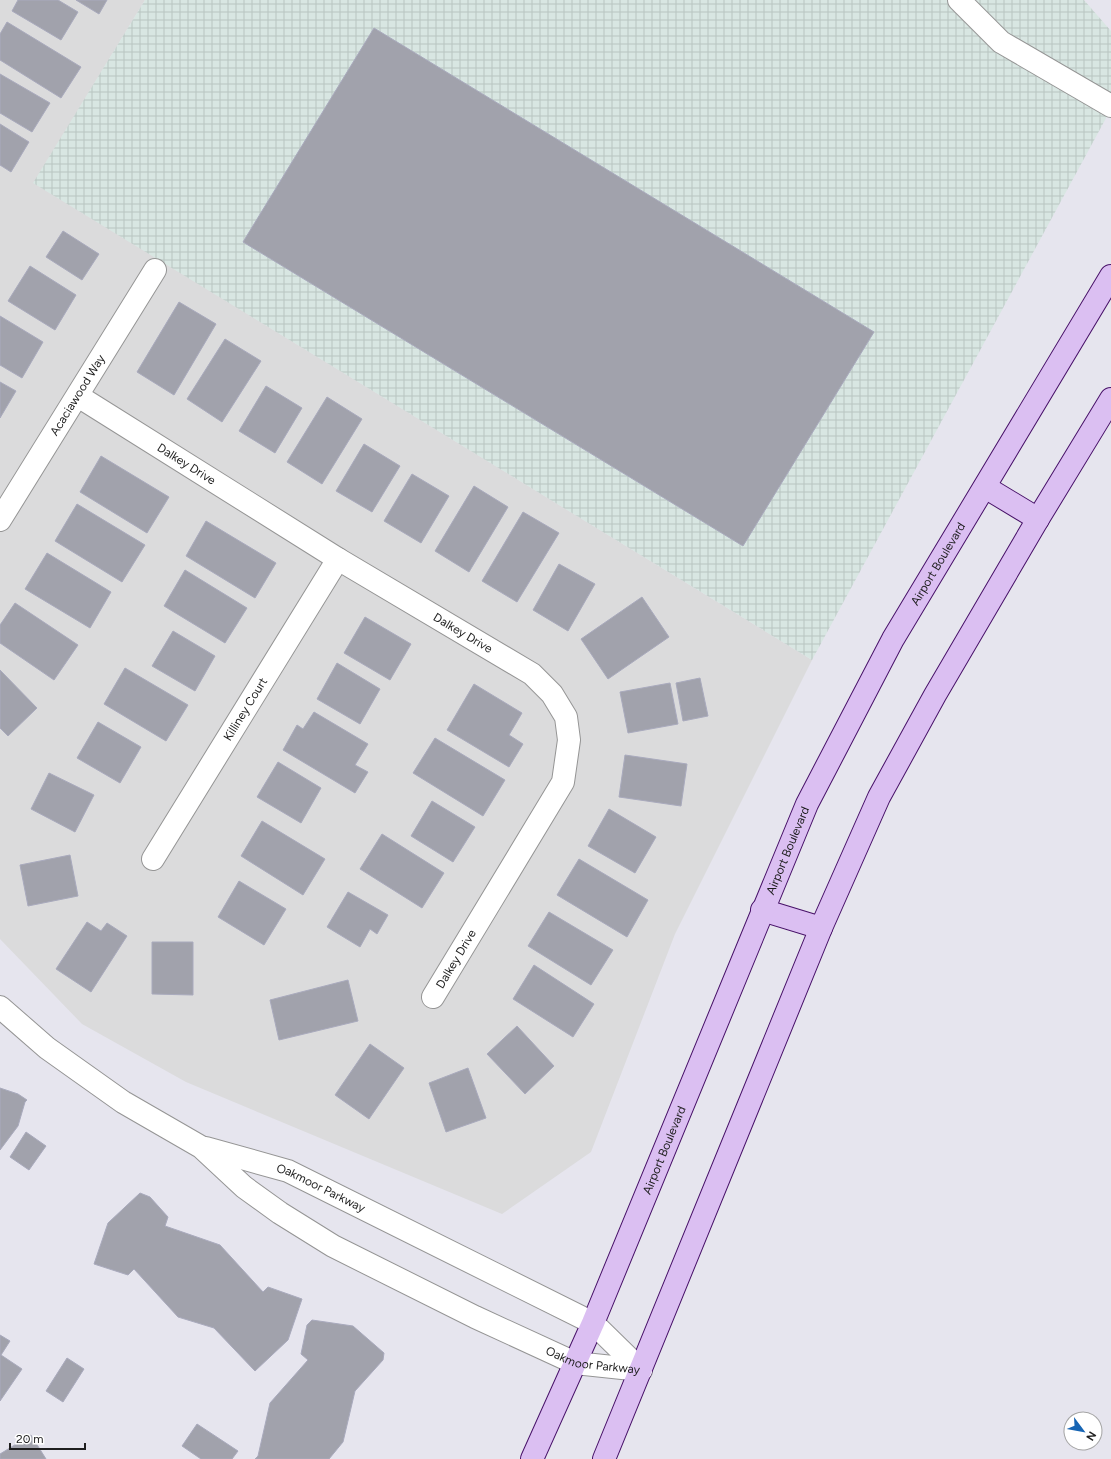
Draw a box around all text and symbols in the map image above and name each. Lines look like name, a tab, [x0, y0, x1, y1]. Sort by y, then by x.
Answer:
street label: Acaciawood Way	[47, 351, 108, 438]
street label: Dalkey Drive	[155, 440, 219, 488]
street label: Airport Boulevard	[908, 520, 968, 608]
street label: Dalkey Drive	[431, 610, 495, 656]
street label: Killiney Court	[221, 675, 270, 743]
street label: Airport Boulevard	[763, 804, 812, 897]
street label: Dalkey Drive	[433, 927, 479, 991]
street label: Airport Boulevard	[640, 1104, 689, 1196]
street label: Oakmoor Parkway	[275, 1161, 368, 1216]
street label: Oakmoor Parkway	[543, 1343, 641, 1377]
north arrow	[1063, 1411, 1103, 1451]
scale bar	[10, 1425, 85, 1451]
text: N	[1083, 1429, 1099, 1443]
text: 20 m	[16, 1432, 44, 1446]

